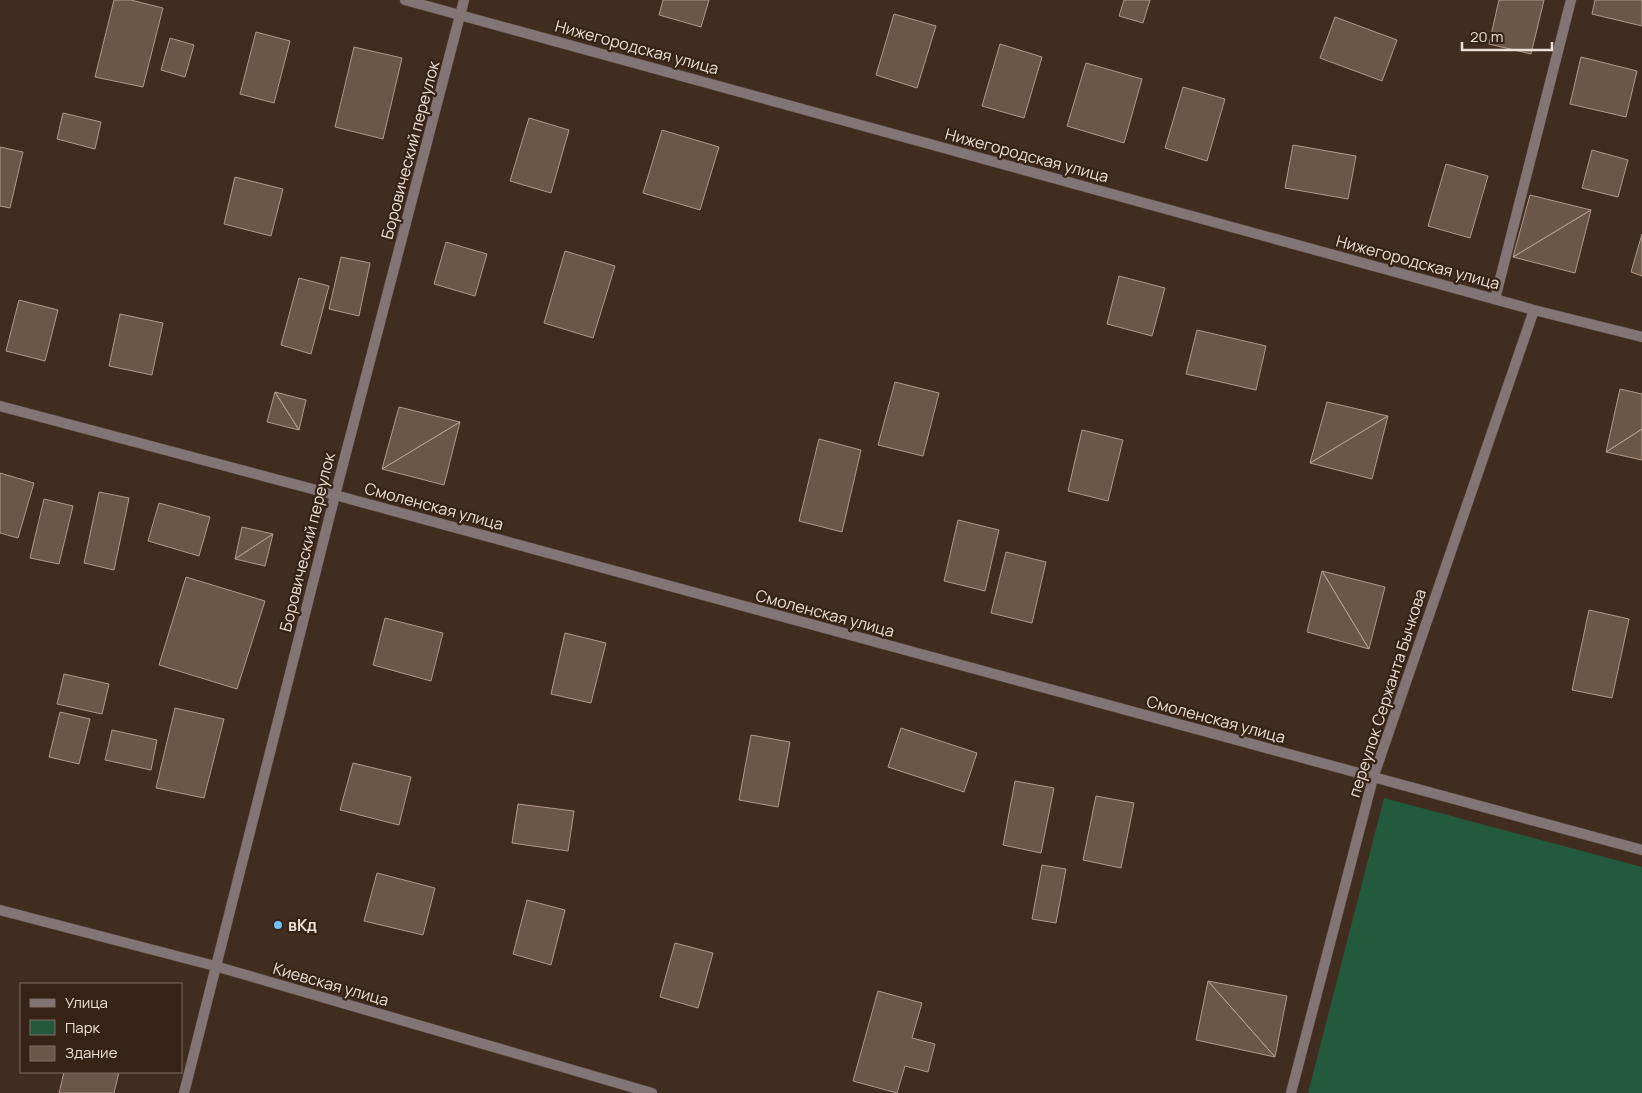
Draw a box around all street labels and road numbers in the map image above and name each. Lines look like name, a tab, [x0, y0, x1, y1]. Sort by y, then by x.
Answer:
street label: Нижегородская улица	[553, 15, 721, 79]
street label: Боровический переулок	[376, 57, 445, 242]
street label: Нижегородская улица	[943, 123, 1111, 187]
street label: Нижегородская улица	[1334, 230, 1502, 294]
street label: Боровический переулок	[274, 449, 340, 634]
street label: Смоленская улица	[362, 477, 506, 535]
street label: Смоленская улица	[753, 584, 897, 642]
street label: переулок Сержанта Бычкова	[1343, 586, 1431, 800]
street label: Смоленская улица	[1144, 690, 1288, 748]
street label: Киевская улица	[271, 957, 391, 1011]

